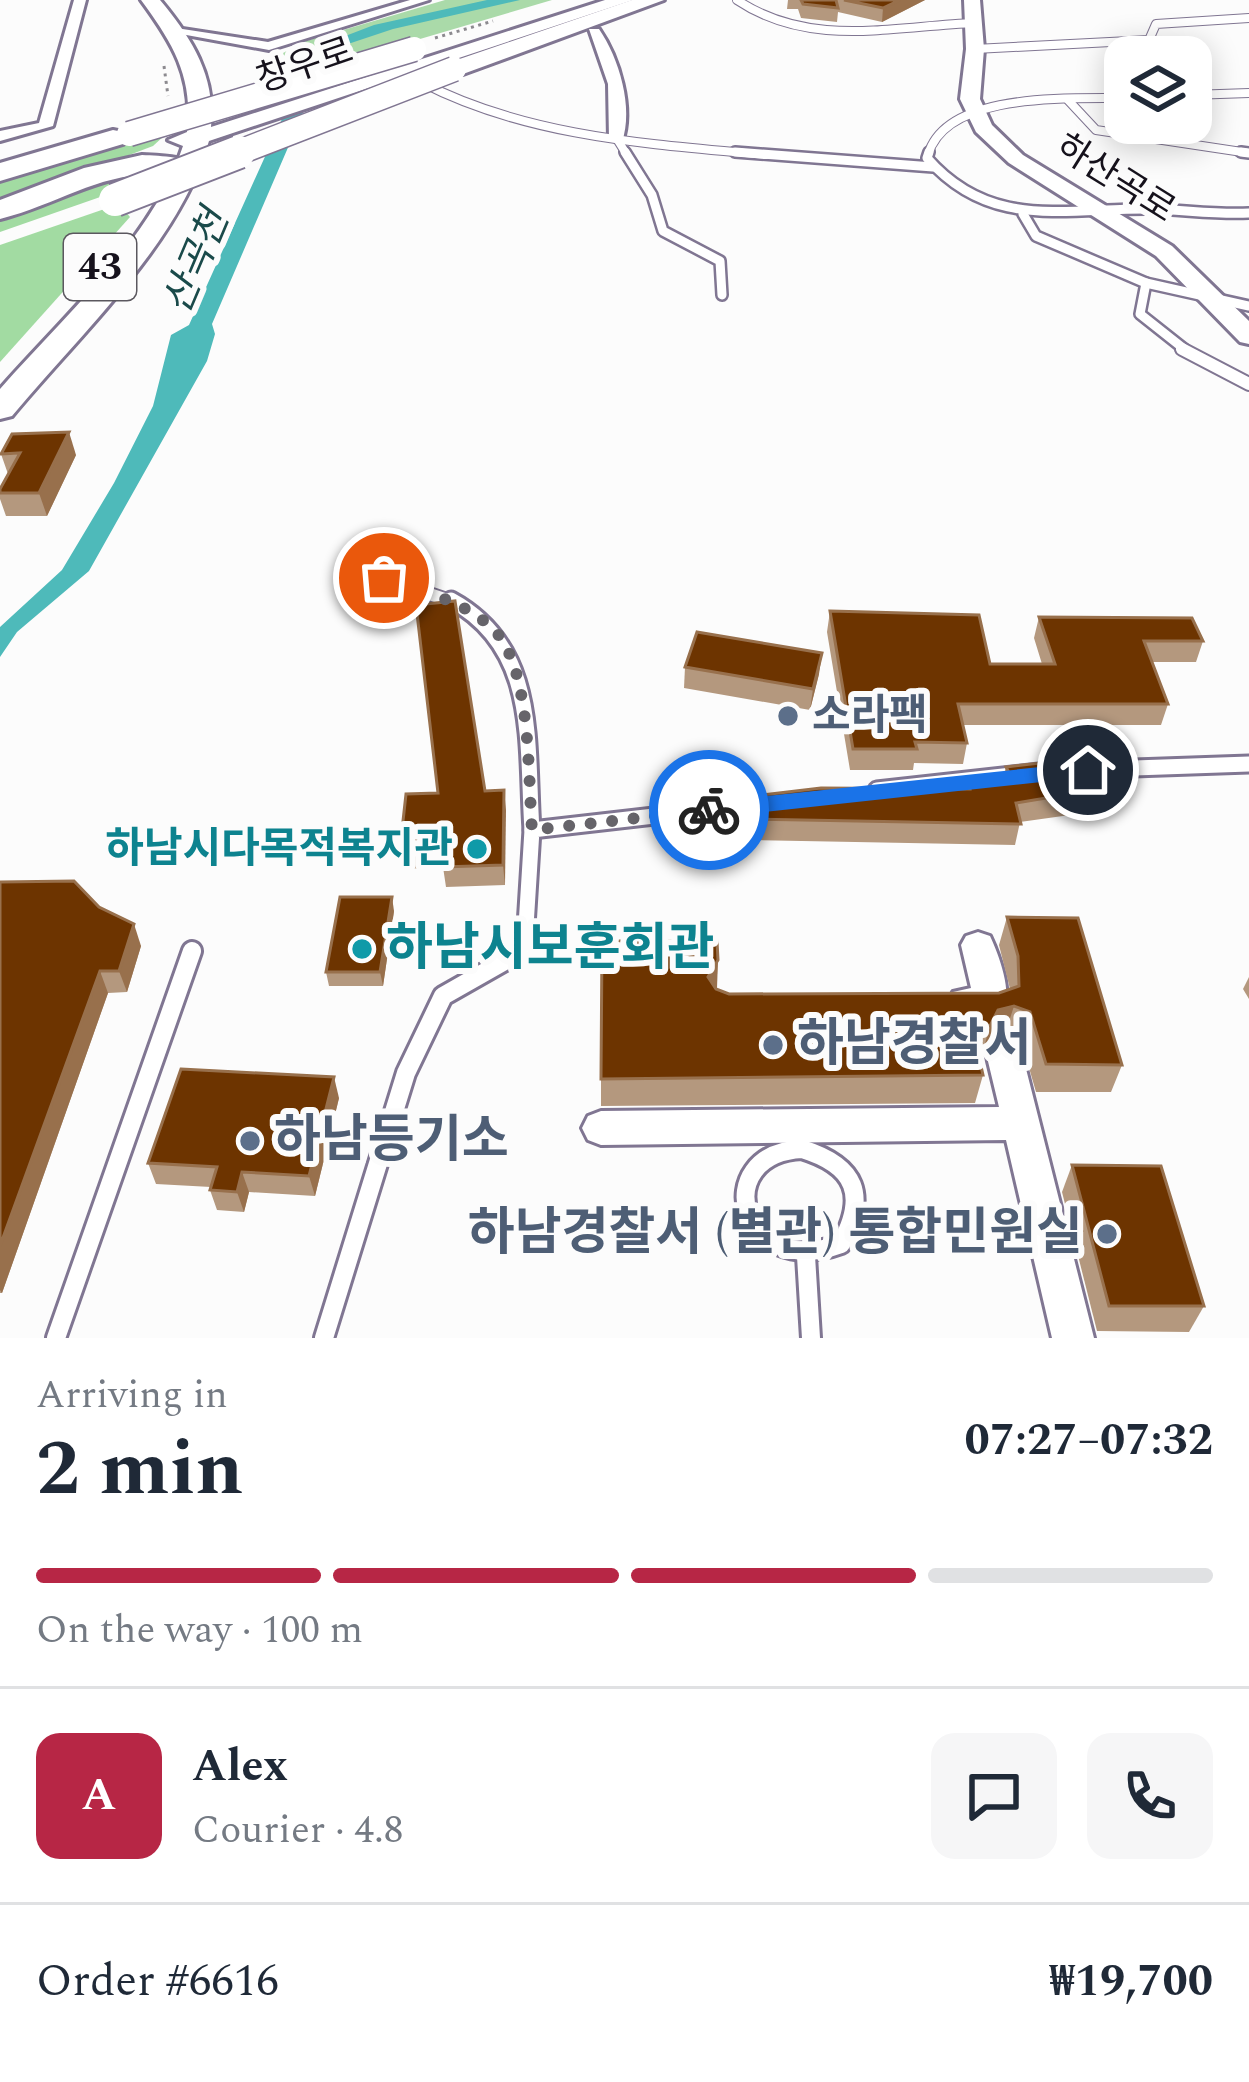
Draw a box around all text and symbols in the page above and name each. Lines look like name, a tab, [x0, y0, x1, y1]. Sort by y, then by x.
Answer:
street label: 창우로	[249, 24, 361, 108]
map controls	[1104, 36, 1212, 144]
button: layers	[1104, 36, 1212, 144]
street label: 하산곡로	[1044, 121, 1186, 237]
water label: 산곡천	[149, 197, 247, 323]
road number: 43	[64, 234, 136, 300]
pin	[333, 527, 435, 629]
icon: bag	[351, 545, 417, 611]
place label: 소라팩	[812, 685, 928, 748]
marker: 소라팩	[775, 703, 801, 729]
pin	[1037, 719, 1139, 821]
icon: home	[1055, 737, 1121, 803]
courier	[649, 750, 769, 870]
icon: bike	[676, 777, 742, 843]
place label: 하남시다목적복지관	[105, 818, 453, 881]
marker: 하남시다목적복지관	[464, 836, 490, 862]
place label: 하남시보훈회관	[386, 910, 714, 988]
marker: 하남시보훈회관	[349, 936, 375, 962]
place label: 하남경찰서	[797, 1006, 1032, 1084]
marker: 하남경찰서	[760, 1032, 786, 1058]
place label: 하남등기소	[274, 1102, 509, 1180]
marker: 하남등기소	[237, 1128, 263, 1154]
place label: 하남경찰서 (별관) 통합민원실	[468, 1195, 1083, 1273]
marker: 하남경찰서 (별관) 통합민원실	[1094, 1221, 1120, 1247]
text: Arriving in	[36, 1366, 228, 1425]
text: 07:27–07:32	[964, 1406, 1213, 1475]
text: 2 min	[36, 1410, 244, 1529]
text: On the way · 100 m	[36, 1601, 363, 1660]
text: Alex	[192, 1732, 288, 1801]
button: chat	[931, 1733, 1057, 1859]
button: phone	[1087, 1733, 1213, 1859]
text: A	[82, 1761, 116, 1830]
text: Courier · 4.8	[192, 1801, 403, 1860]
text: Order #6616	[36, 1947, 279, 2016]
text: ₩19,700	[1049, 1947, 1213, 2016]

